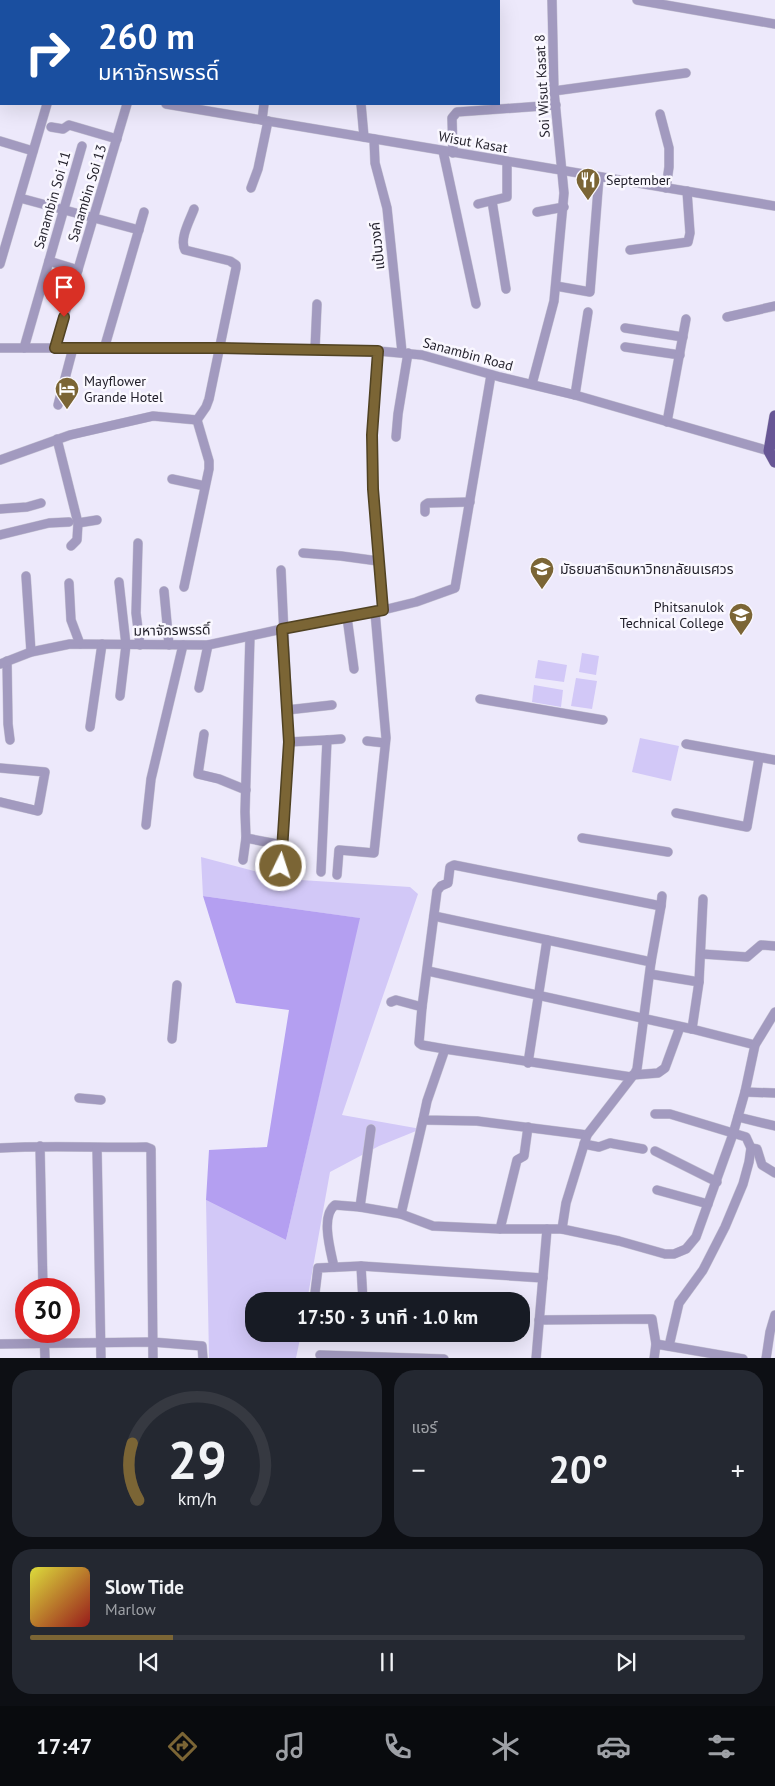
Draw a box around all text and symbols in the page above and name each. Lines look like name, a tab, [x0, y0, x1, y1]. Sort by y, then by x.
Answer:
text: 260 m	[98, 13, 195, 59]
icon: right	[15, 20, 80, 85]
street label: Soi Wisut Kasat 8	[530, 34, 554, 138]
text: มหาจักรพรรดิ์	[98, 58, 219, 86]
street label: Wisut Kasat	[437, 127, 509, 157]
street label: Sanambin Soi 13	[64, 142, 110, 244]
street label: Sanambin Soi 11	[29, 149, 75, 251]
restaurant icon: September	[575, 167, 601, 201]
place label: September	[606, 171, 671, 189]
street label: แป้นวงค์	[366, 221, 388, 271]
pin	[43, 266, 85, 317]
icon: arrive	[50, 273, 78, 301]
street label: Sanambin Road	[421, 333, 515, 375]
place label: Mayflower Grande Hotel	[84, 372, 163, 406]
hotel icon: Mayflower Grande Hotel	[54, 376, 80, 410]
school or university icon: มัธยมสาธิตมหาวิทยาลัยนเรศวร	[529, 556, 555, 590]
place label: มัธยมสาธิตมหาวิทยาลัยนเรศวร	[560, 560, 734, 578]
place label: Phitsanulok Technical College	[620, 598, 724, 632]
school or university icon: Phitsanulok Technical College	[728, 602, 754, 636]
street label: มหาจักรพรรดิ์	[133, 620, 211, 640]
position arrow	[254, 839, 306, 891]
speed limit sign: 30	[15, 1278, 80, 1343]
text: 17:50 · 3 นาที · 1.0 km	[297, 1305, 478, 1329]
text: แอร์	[412, 1417, 437, 1437]
text: 29	[167, 1426, 226, 1493]
text: 20°	[548, 1444, 608, 1493]
text: −	[412, 1451, 426, 1488]
text: +	[731, 1451, 745, 1488]
text: km/h	[177, 1487, 216, 1510]
text: Slow Tide	[105, 1575, 184, 1599]
text: Marlow	[105, 1599, 156, 1619]
icon: previous	[135, 1648, 163, 1676]
icon: pause	[373, 1648, 401, 1676]
icon: next	[612, 1648, 640, 1676]
icon: directions	[165, 1729, 200, 1764]
icon: music	[273, 1729, 308, 1764]
icon: phone	[380, 1729, 415, 1764]
icon: climate	[488, 1729, 523, 1764]
icon: car	[596, 1729, 631, 1764]
icon: filters	[704, 1729, 739, 1764]
text: 17:47	[36, 1732, 92, 1760]

